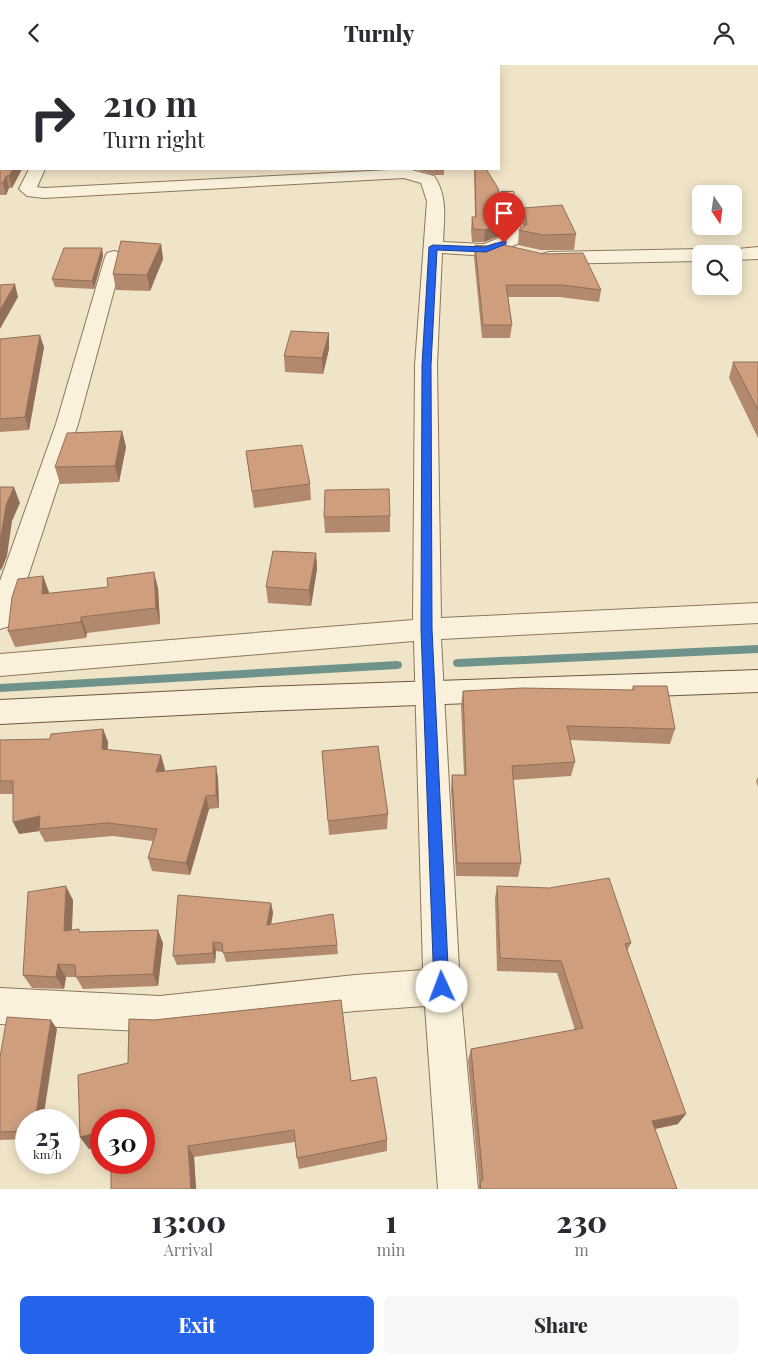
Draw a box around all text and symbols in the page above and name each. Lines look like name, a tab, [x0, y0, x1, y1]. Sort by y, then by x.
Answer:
text: Turnly	[344, 18, 414, 48]
icon: back	[20, 19, 48, 47]
icon: person	[710, 19, 738, 47]
text: 210 m	[103, 79, 197, 126]
icon: right	[20, 85, 85, 150]
text: Turn right	[103, 124, 205, 154]
north arrow	[692, 185, 742, 235]
map controls	[692, 185, 742, 295]
pin	[483, 192, 525, 243]
icon: arrive	[490, 199, 518, 227]
button: search	[692, 245, 742, 295]
position arrow	[415, 960, 467, 1012]
speed limit sign: 30	[90, 1109, 155, 1174]
text: 25	[35, 1119, 60, 1152]
text: km/h	[33, 1146, 62, 1162]
text: 13:00	[151, 1201, 226, 1241]
text: 1	[385, 1201, 397, 1241]
text: 230	[556, 1201, 607, 1241]
text: Arrival	[164, 1239, 213, 1260]
text: min	[377, 1239, 405, 1260]
text: m	[575, 1239, 589, 1260]
button: Exit	[20, 1296, 374, 1354]
button: Share	[384, 1296, 738, 1354]

